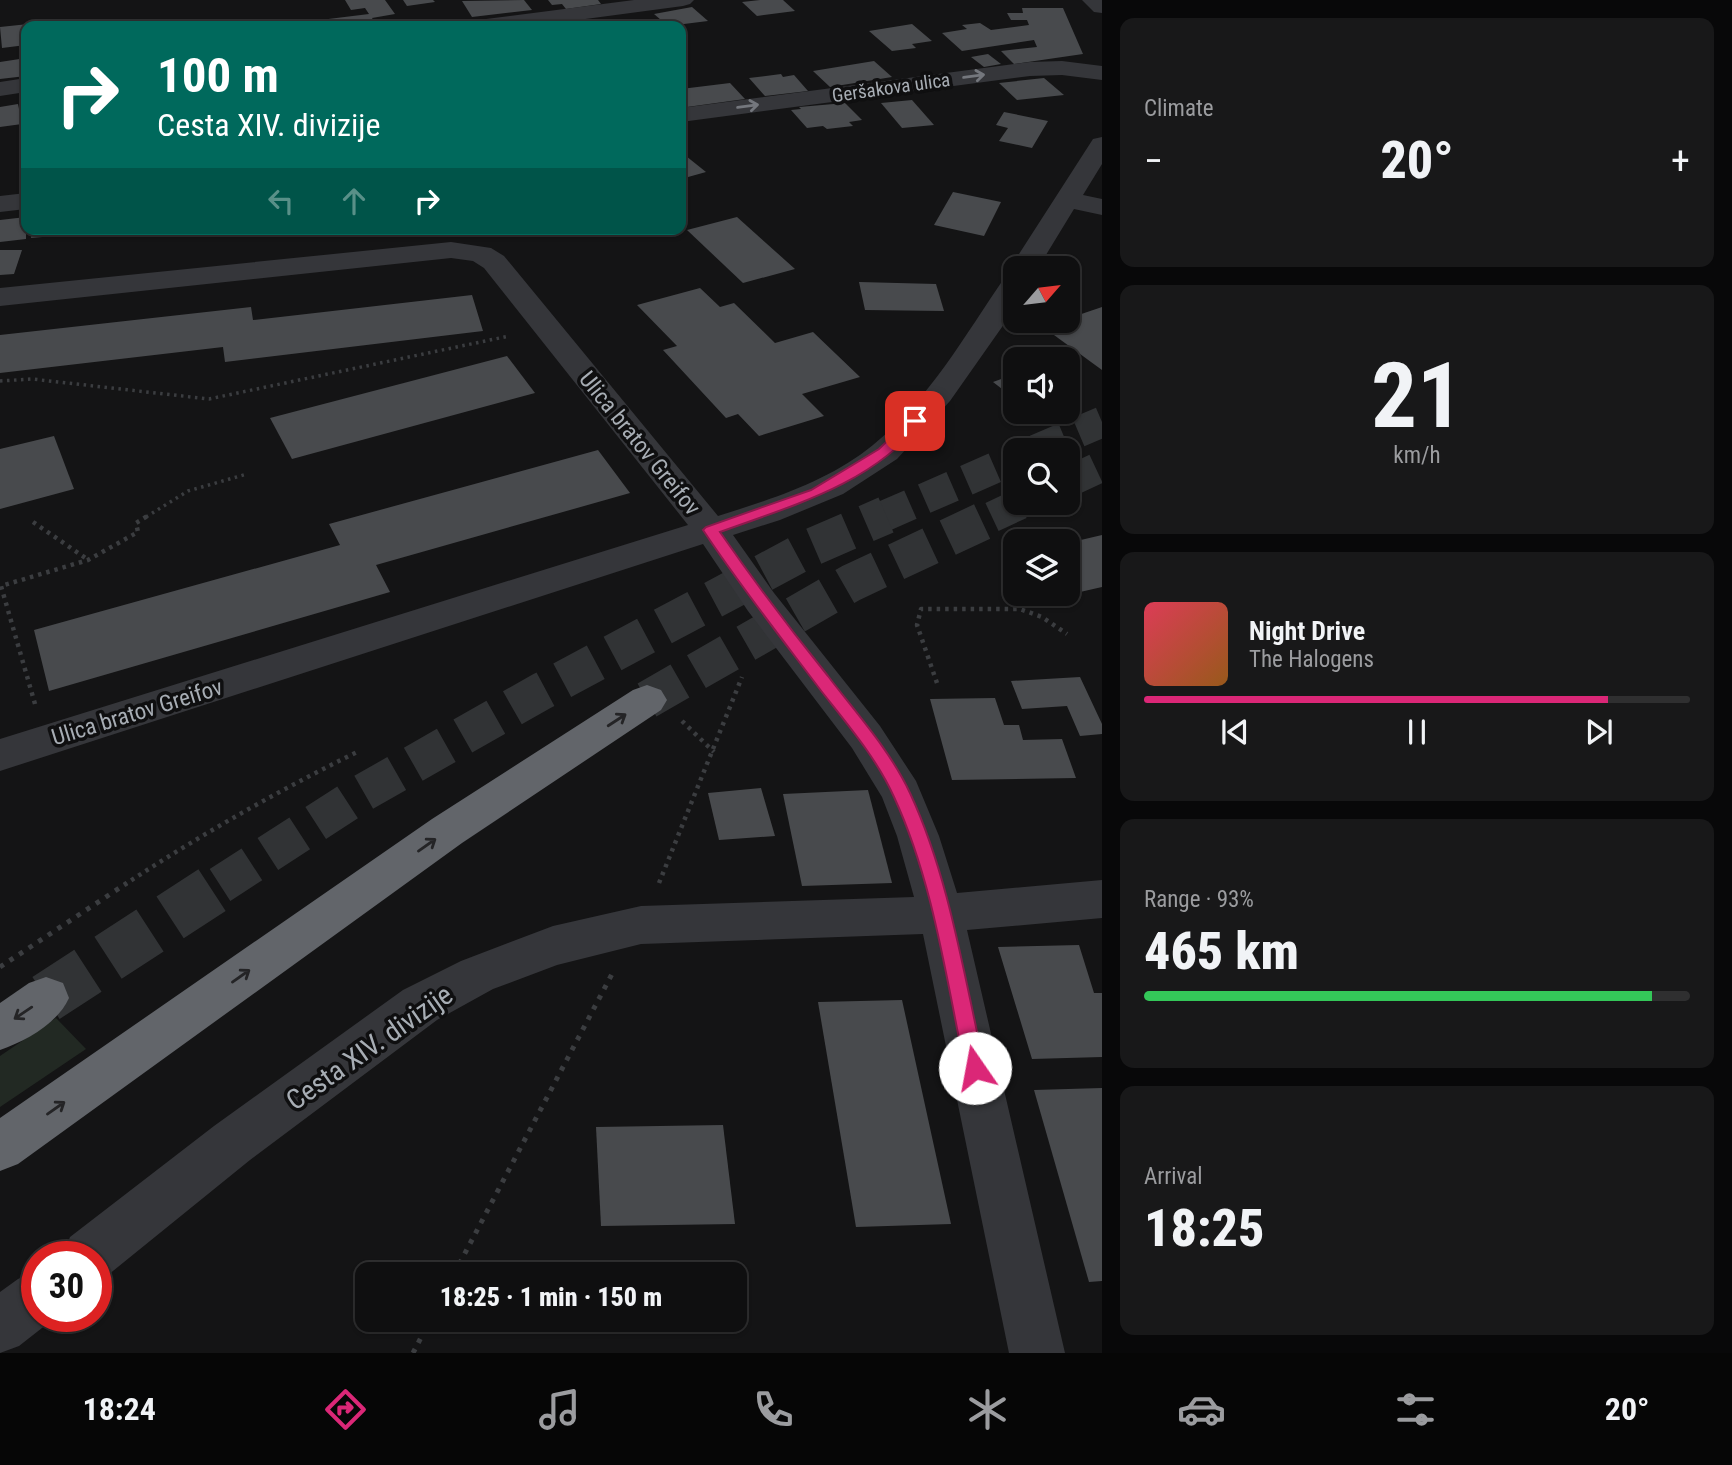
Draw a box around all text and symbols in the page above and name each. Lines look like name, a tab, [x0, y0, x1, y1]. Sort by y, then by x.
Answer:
text: 100 m	[157, 47, 279, 104]
icon: right	[42, 49, 133, 140]
street label: Geršakova ulica	[831, 68, 952, 107]
one-way arrow	[962, 69, 985, 82]
text: Climate	[1144, 95, 1214, 122]
one-way arrow	[737, 100, 759, 113]
text: Cesta XIV. divizije	[157, 106, 381, 144]
text: 20°	[1380, 130, 1454, 191]
text: −	[1144, 139, 1163, 183]
text: +	[1671, 139, 1690, 183]
icon: left	[262, 182, 300, 220]
icon: ahead	[335, 182, 373, 220]
icon: right	[408, 182, 446, 220]
north arrow	[1003, 256, 1080, 332]
map controls	[1003, 256, 1080, 606]
text: 21	[1371, 343, 1463, 449]
button: sound	[1003, 347, 1080, 424]
street label: Ulica bratov Greifov	[573, 366, 706, 521]
pin	[885, 391, 945, 451]
icon: arrive	[896, 402, 934, 440]
button: search	[1003, 438, 1080, 515]
text: km/h	[1393, 442, 1441, 469]
button: layers	[1003, 529, 1080, 606]
text: Night Drive	[1249, 616, 1365, 646]
text: The Halogens	[1249, 646, 1374, 673]
street label: Ulica bratov Greifov	[48, 674, 226, 751]
one-way arrow	[607, 712, 626, 727]
icon: previous	[1216, 713, 1254, 751]
icon: pause	[1398, 713, 1436, 751]
icon: next	[1580, 713, 1618, 751]
one-way arrow	[417, 838, 436, 852]
text: Range · 93%	[1144, 886, 1254, 913]
text: 465 km	[1144, 921, 1299, 982]
one-way arrow	[231, 969, 250, 983]
street label: Cesta XIV. divizije	[280, 978, 459, 1117]
one-way arrow	[14, 1006, 33, 1020]
position arrow	[938, 1031, 1012, 1105]
one-way arrow	[46, 1101, 65, 1115]
text: Arrival	[1144, 1163, 1203, 1190]
text: 18:25	[1144, 1198, 1264, 1259]
speed limit sign: 30	[21, 1241, 112, 1332]
text: 18:25 · 1 min · 150 m	[440, 1282, 662, 1312]
icon: directions	[321, 1385, 370, 1434]
icon: music	[535, 1385, 584, 1434]
icon: phone	[749, 1385, 798, 1434]
icon: climate	[963, 1385, 1012, 1434]
icon: car	[1177, 1385, 1226, 1434]
icon: filters	[1391, 1385, 1440, 1434]
text: 18:24	[82, 1390, 156, 1428]
text: 20°	[1605, 1390, 1649, 1428]

